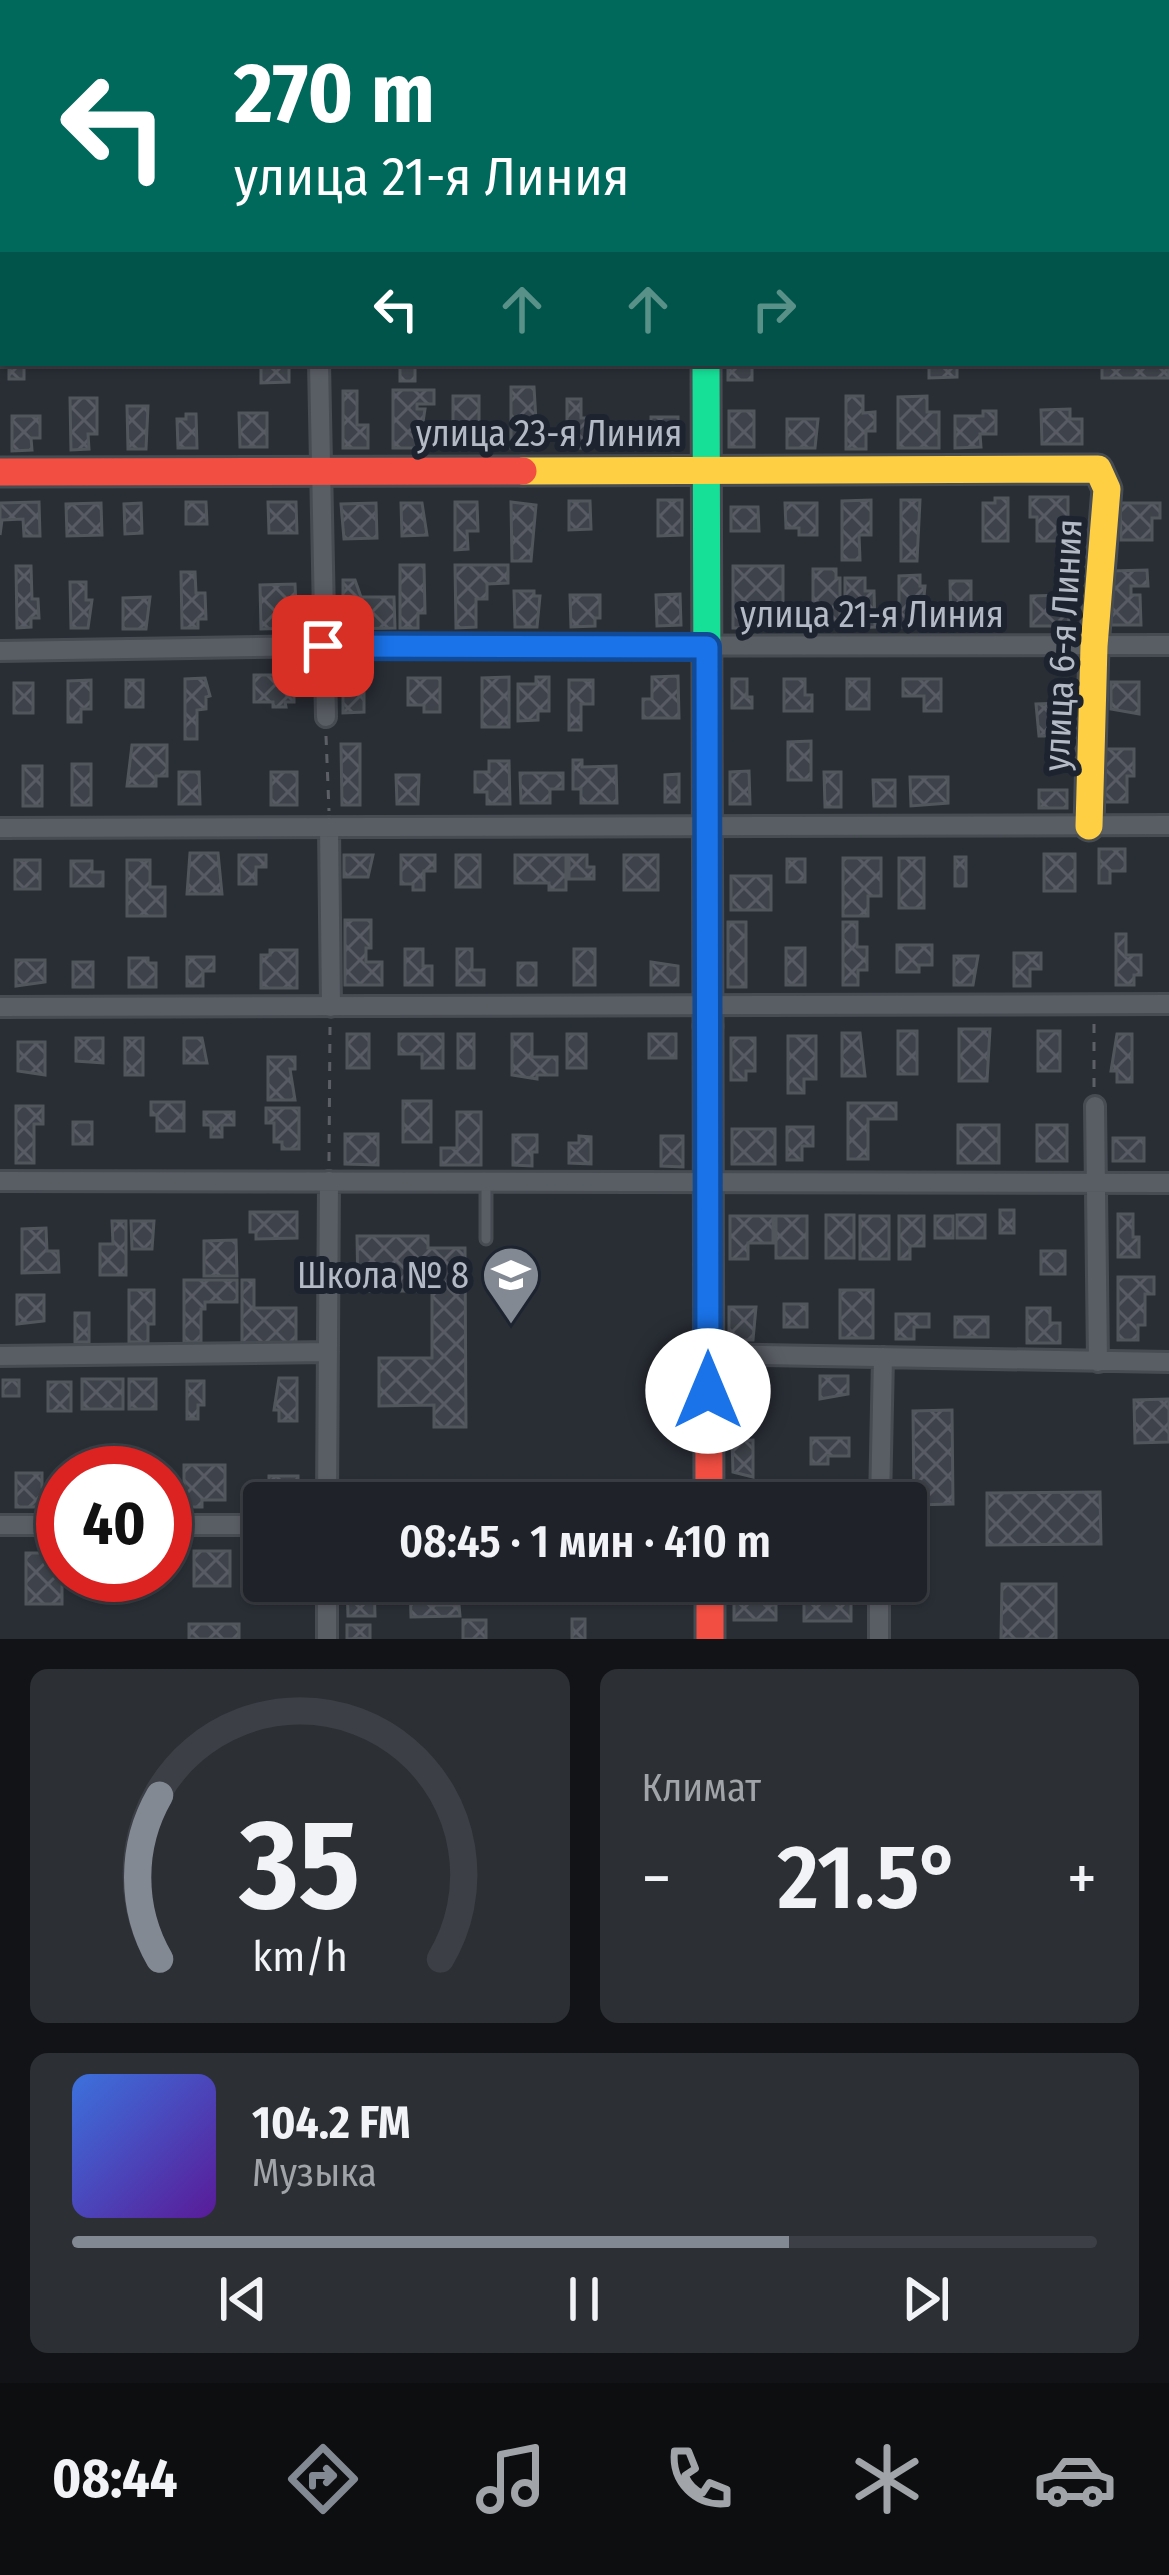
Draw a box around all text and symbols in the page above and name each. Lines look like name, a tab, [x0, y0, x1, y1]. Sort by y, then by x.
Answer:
text: 270 m	[234, 43, 435, 144]
icon: left	[36, 48, 192, 204]
text: улица 21-я Линия	[234, 145, 630, 209]
icon: left	[363, 276, 429, 342]
icon: ahead	[489, 276, 555, 342]
icon: ahead	[615, 276, 681, 342]
icon: right	[741, 276, 807, 342]
street label: улица 23-я Линия	[416, 412, 682, 456]
street label: улица 6-я Линия	[1034, 518, 1092, 772]
street label: улица 21-я Линия	[740, 593, 1004, 637]
pin	[272, 595, 374, 697]
icon: arrive	[290, 613, 356, 679]
school or university icon: Школа № 8	[480, 1244, 542, 1326]
place label: Школа № 8	[297, 1254, 469, 1298]
position arrow	[645, 1328, 771, 1454]
speed limit sign: 40	[36, 1446, 192, 1602]
text: 08:45 · 1 мин · 410 m	[399, 1515, 771, 1569]
text: Климат	[642, 1765, 761, 1811]
text: 35	[239, 1791, 360, 1941]
text: 21.5°	[778, 1824, 961, 1932]
text: −	[642, 1839, 671, 1918]
text: +	[1067, 1839, 1097, 1918]
text: km/h	[252, 1931, 348, 1982]
text: 104.2 FM	[252, 2096, 410, 2150]
text: Музыка	[252, 2150, 377, 2196]
icon: previous	[210, 2266, 276, 2332]
icon: pause	[551, 2266, 617, 2332]
icon: next	[893, 2266, 959, 2332]
icon: directions	[281, 2437, 365, 2521]
icon: music	[469, 2437, 553, 2521]
icon: phone	[657, 2437, 741, 2521]
icon: climate	[845, 2437, 929, 2521]
icon: car	[1033, 2437, 1117, 2521]
text: 08:44	[52, 2447, 178, 2511]

